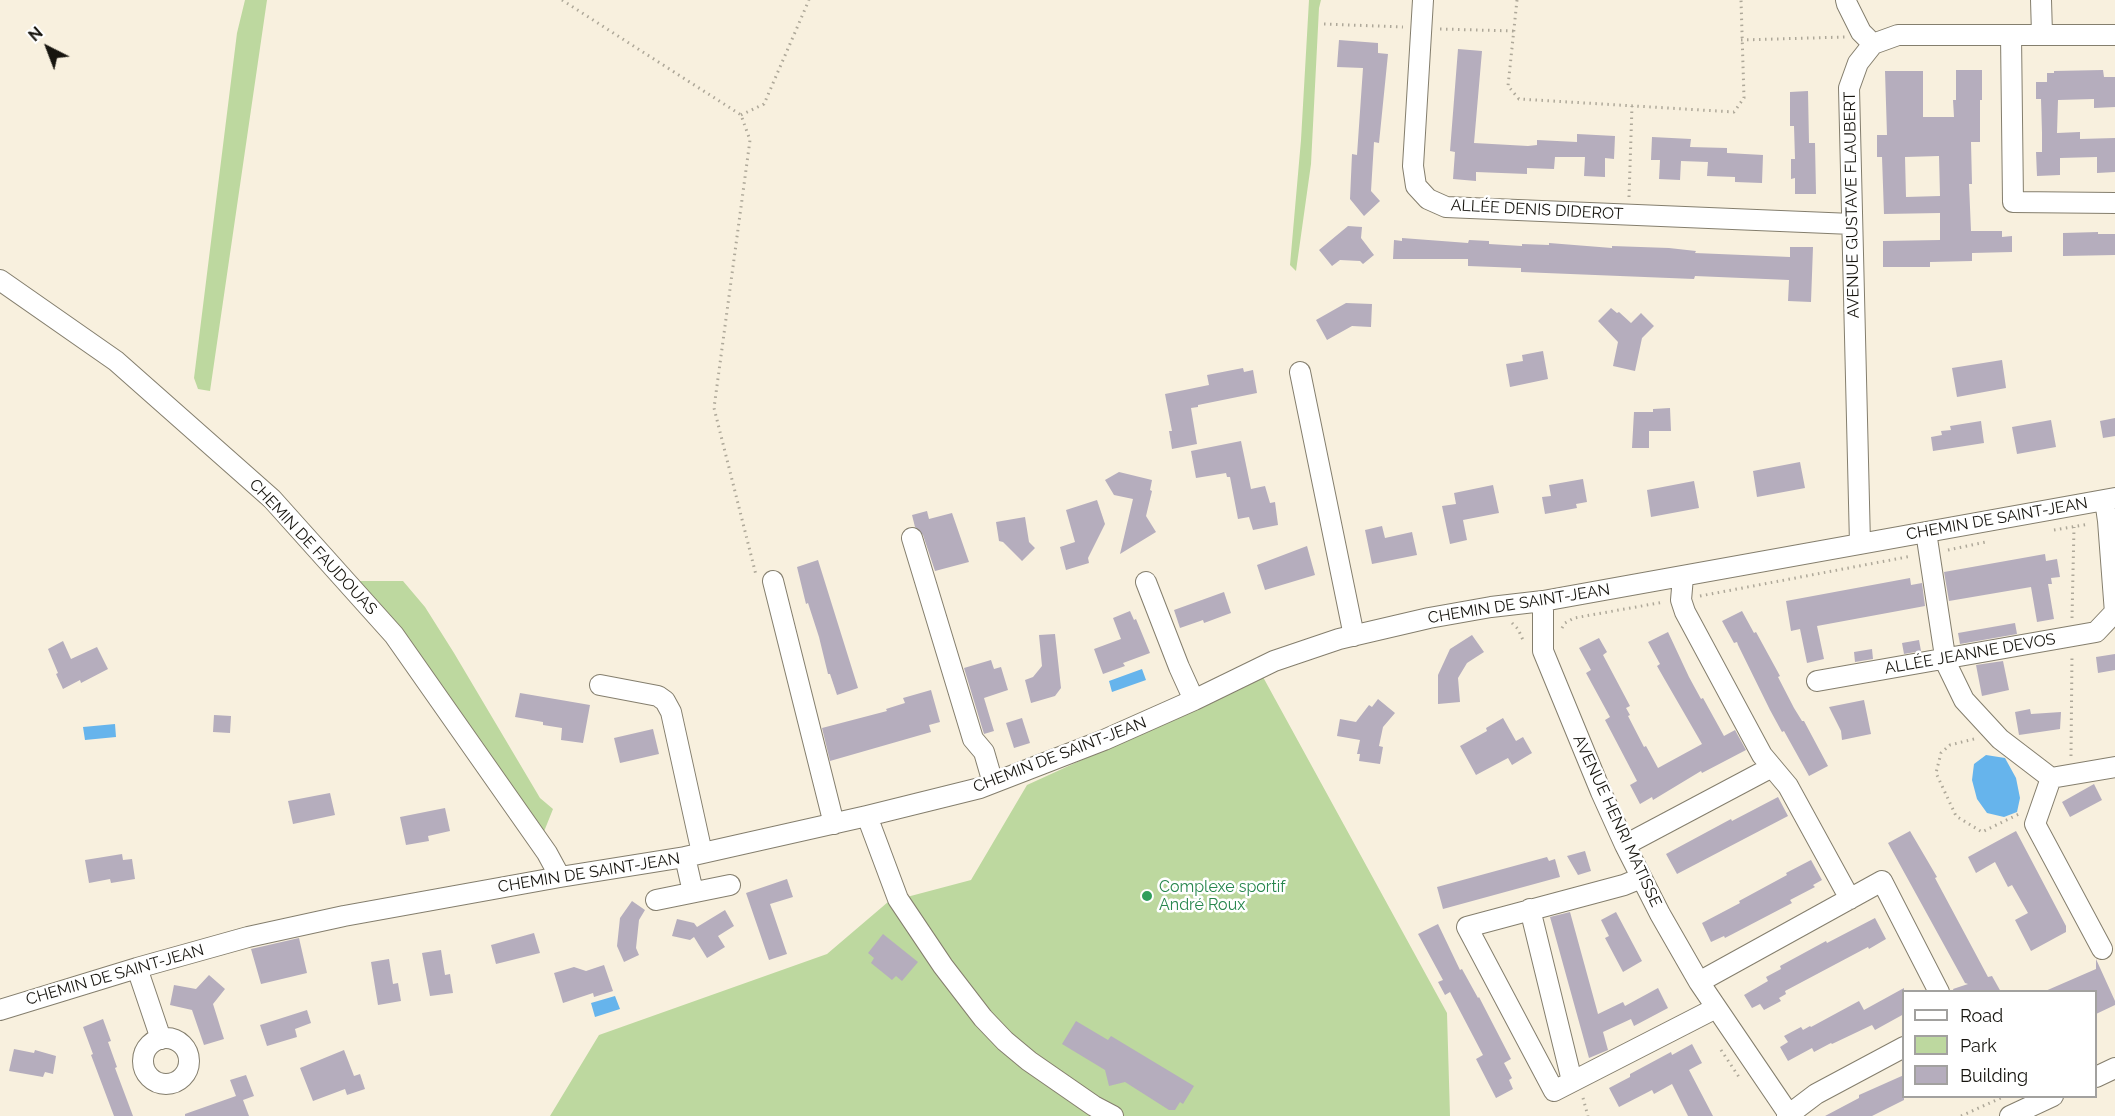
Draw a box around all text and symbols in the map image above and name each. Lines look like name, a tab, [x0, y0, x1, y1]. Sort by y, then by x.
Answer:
north arrow	[18, 18, 78, 78]
text: N	[25, 23, 47, 45]
street label: AVENUE GUSTAVE FLAUBERT	[1840, 91, 1864, 319]
street label: ALLÉE DENIS DIDEROT	[1450, 196, 1624, 224]
street label: CHEMIN DE FAUDOUAS	[245, 475, 381, 619]
street label: CHEMIN DE SAINT-JEAN	[1905, 494, 2089, 544]
street label: CHEMIN DE SAINT-JEAN	[1427, 580, 1611, 628]
street label: ALLÉE JEANNE DEVOS	[1883, 630, 2057, 678]
street label: CHEMIN DE SAINT-JEAN	[971, 713, 1149, 797]
street label: AVENUE HENRI MATISSE	[1569, 732, 1665, 910]
street label: CHEMIN DE SAINT-JEAN	[497, 849, 681, 897]
place label: Complexe sportif André Roux	[1159, 877, 1286, 915]
marker: Complexe sportif André Roux	[1140, 889, 1154, 903]
street label: CHEMIN DE SAINT-JEAN	[24, 940, 206, 1010]
legend	[1902, 990, 2097, 1098]
text: Road	[1960, 1005, 2003, 1026]
text: Park	[1960, 1035, 1997, 1056]
text: Building	[1960, 1065, 2028, 1086]

